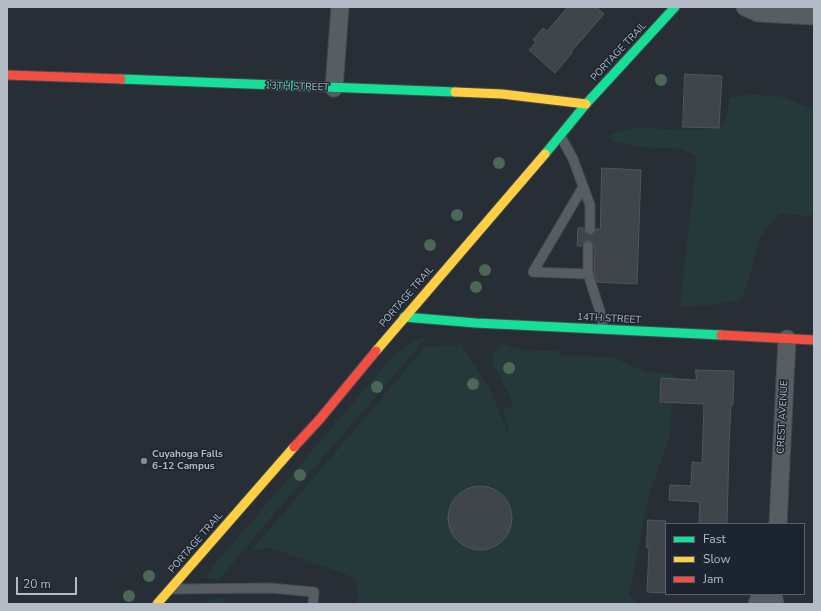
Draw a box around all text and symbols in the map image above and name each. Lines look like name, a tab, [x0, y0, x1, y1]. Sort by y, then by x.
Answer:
street label: PORTAGE TRAIL	[589, 20, 649, 84]
street label: 13TH STREET	[265, 80, 329, 94]
street label: PORTAGE TRAIL	[377, 264, 437, 330]
street label: 14TH STREET	[576, 311, 642, 327]
street label: CREST AVENUE	[775, 380, 791, 454]
place label: Cuyahoga Falls 6-12 Campus	[152, 449, 223, 472]
marker: Cuyahoga Falls 6-12 Campus	[139, 456, 149, 466]
street label: PORTAGE TRAIL	[166, 510, 226, 576]
legend	[665, 523, 805, 595]
text: Fast	[703, 531, 726, 547]
text: Slow	[703, 551, 731, 567]
scale bar	[18, 569, 79, 595]
text: Jam	[703, 571, 724, 587]
text: 20 m	[23, 576, 51, 592]

